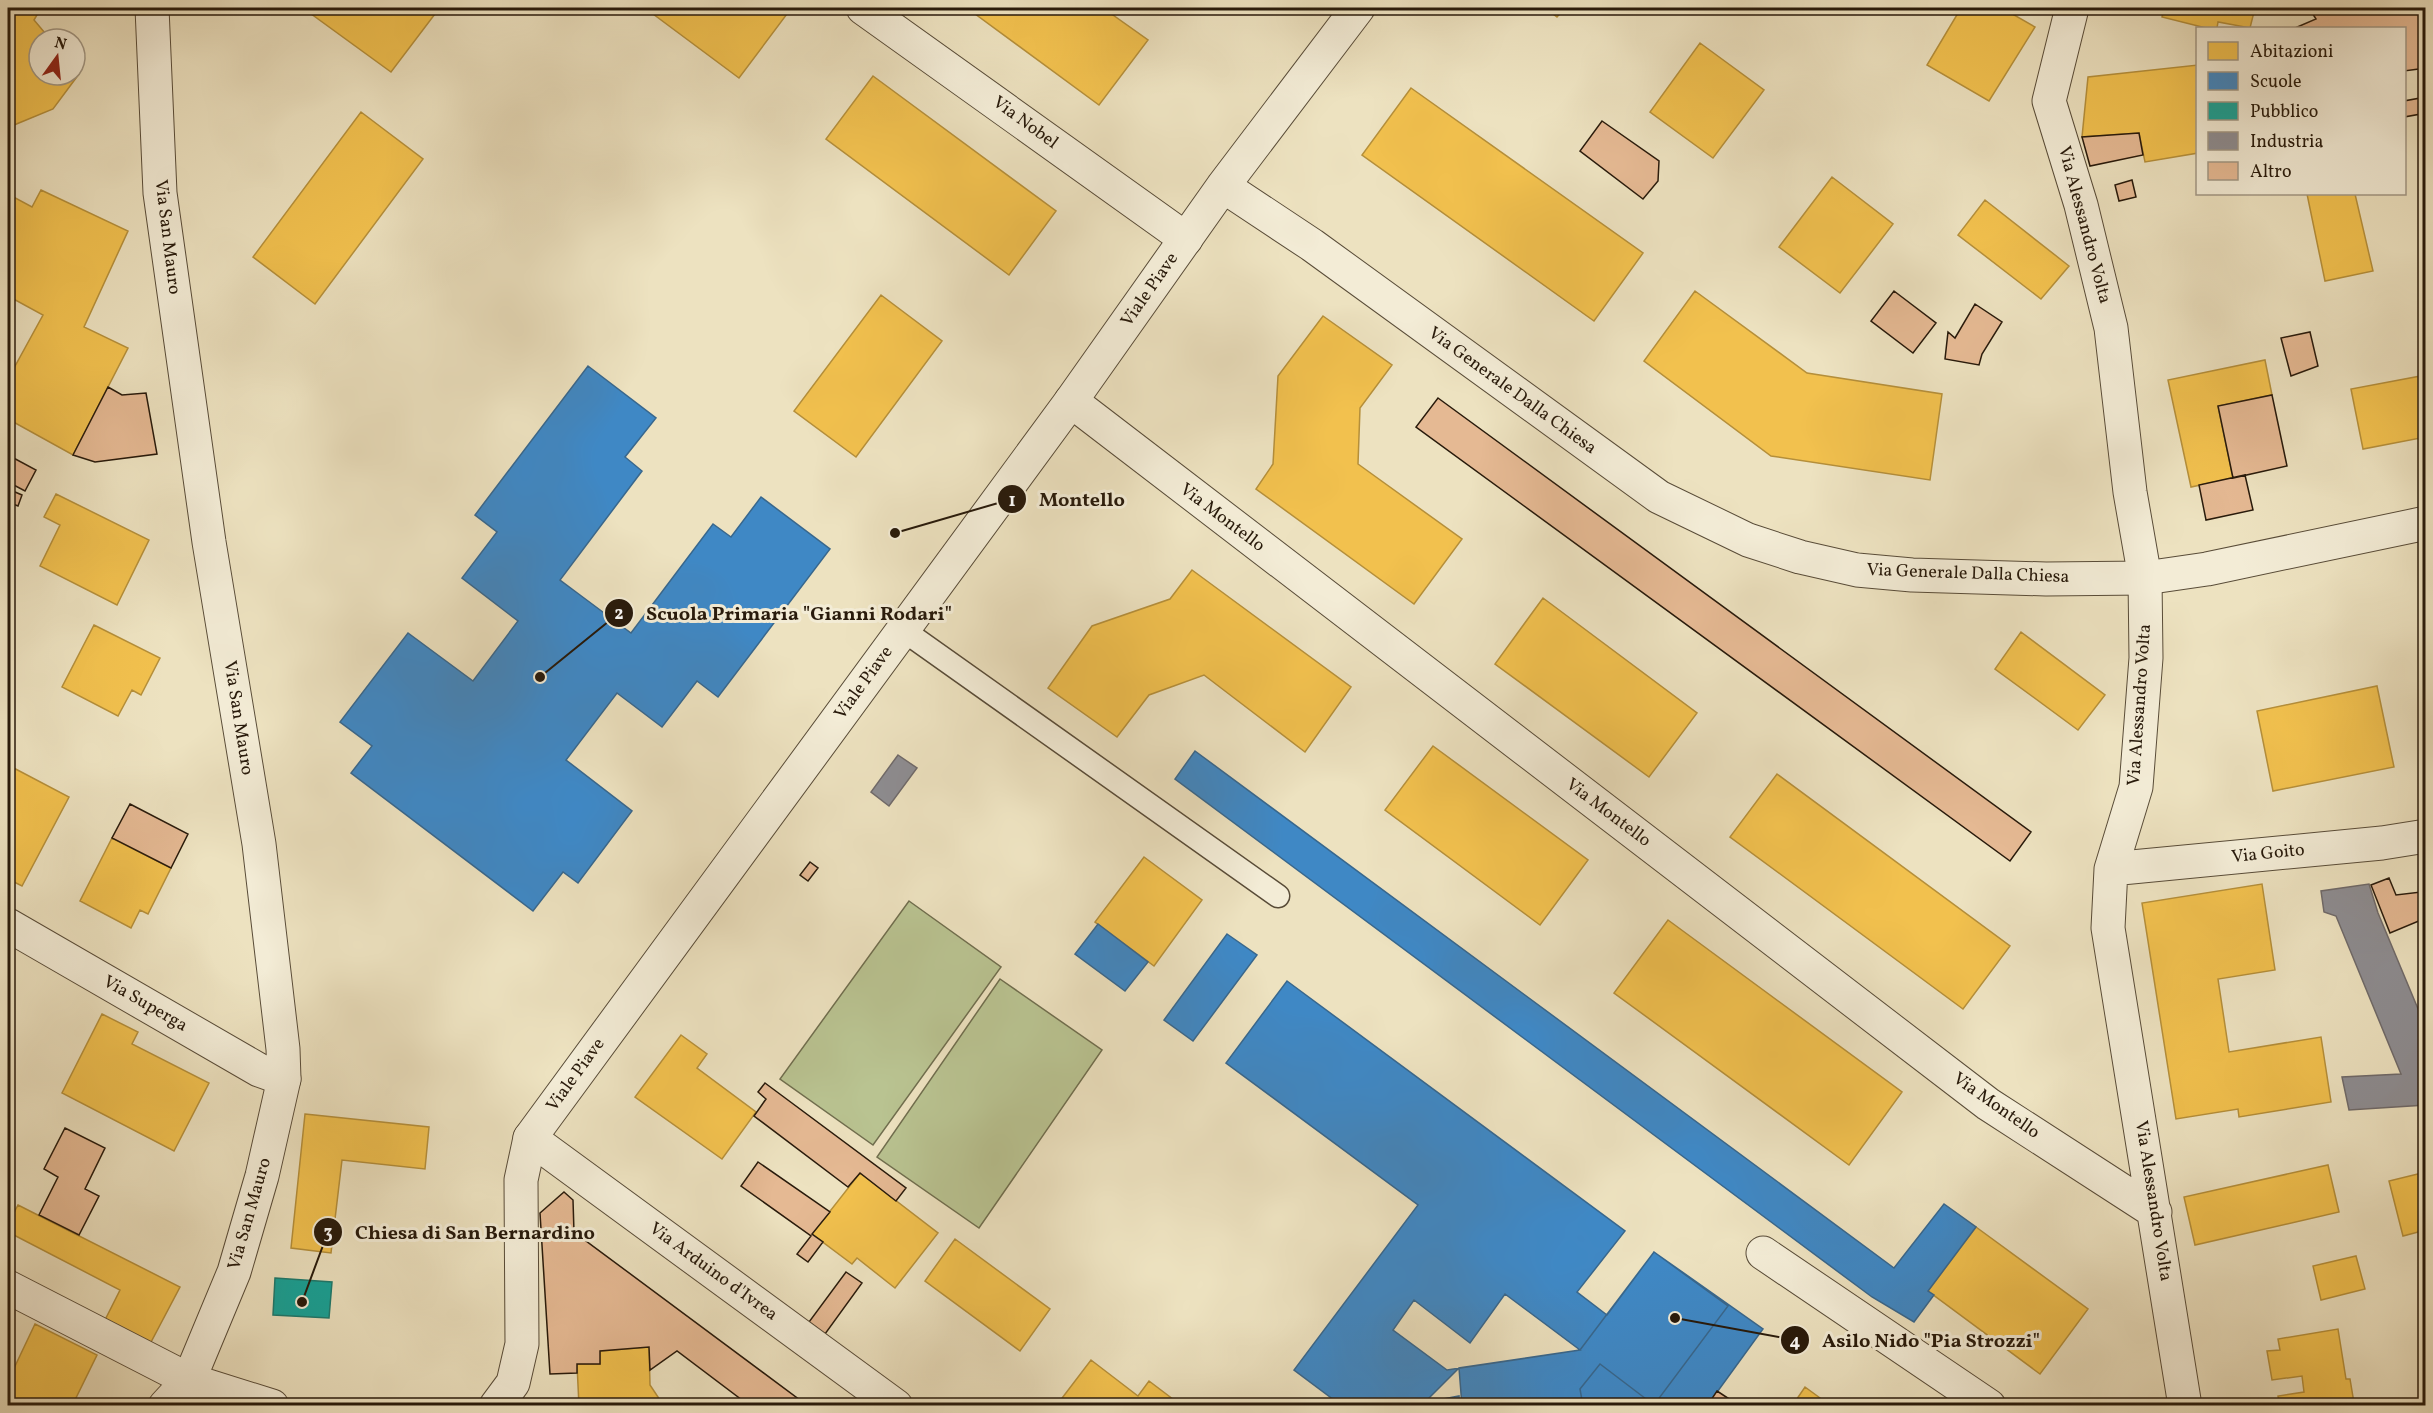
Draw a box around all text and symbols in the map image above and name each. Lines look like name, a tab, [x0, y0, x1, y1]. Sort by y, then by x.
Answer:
north arrow	[27, 27, 87, 87]
legend	[2196, 27, 2406, 195]
text: N	[52, 32, 69, 57]
text: Abitazioni	[2250, 40, 2333, 65]
text: Scuole	[2250, 70, 2301, 95]
street label: Via Nobel	[987, 91, 1063, 155]
text: Pubblico	[2250, 100, 2318, 125]
text: Industria	[2250, 130, 2323, 155]
street label: Via Alessandro Volta	[2051, 143, 2117, 307]
text: Altro	[2250, 160, 2292, 185]
street label: Via San Mauro	[148, 178, 186, 296]
street label: Viale Piave	[1115, 248, 1185, 332]
street label: Via Generale Dalla Chiesa	[1423, 321, 1601, 461]
street label: Via Montello	[1174, 478, 1270, 558]
callout: Montello	[997, 480, 1137, 518]
text: Montello	[1039, 487, 1125, 515]
text: 1	[1008, 489, 1016, 514]
street label: Via Generale Dalla Chiesa	[1866, 558, 2070, 590]
callout: Scuola Primaria "Gianni Rodari"	[604, 594, 964, 632]
text: Scuola Primaria "Gianni Rodari"	[646, 601, 952, 629]
text: 2	[614, 602, 624, 627]
street label: Via Alessandro Volta	[2122, 623, 2158, 787]
street label: Viale Piave	[829, 641, 899, 725]
street label: Via San Mauro	[217, 659, 259, 777]
street label: Via Montello	[1560, 773, 1656, 853]
street label: Via Goito	[2230, 838, 2306, 870]
street label: Via Superga	[98, 970, 192, 1038]
street label: Viale Piave	[541, 1033, 611, 1117]
street label: Via Montello	[1947, 1067, 2045, 1145]
street label: Via Alessandro Volta	[2128, 1119, 2178, 1283]
street label: Via San Mauro	[222, 1155, 278, 1273]
callout: Chiesa di San Bernardino	[313, 1213, 606, 1251]
street label: Via Arduino d'Ivrea	[643, 1217, 783, 1327]
text: Chiesa di San Bernardino	[355, 1220, 595, 1248]
text: 3	[323, 1221, 333, 1246]
callout: Asilo Nido "Pia Strozzi"	[1780, 1321, 2052, 1359]
text: Asilo Nido "Pia Strozzi"	[1822, 1328, 2040, 1356]
text: 4	[1790, 1330, 1801, 1355]

